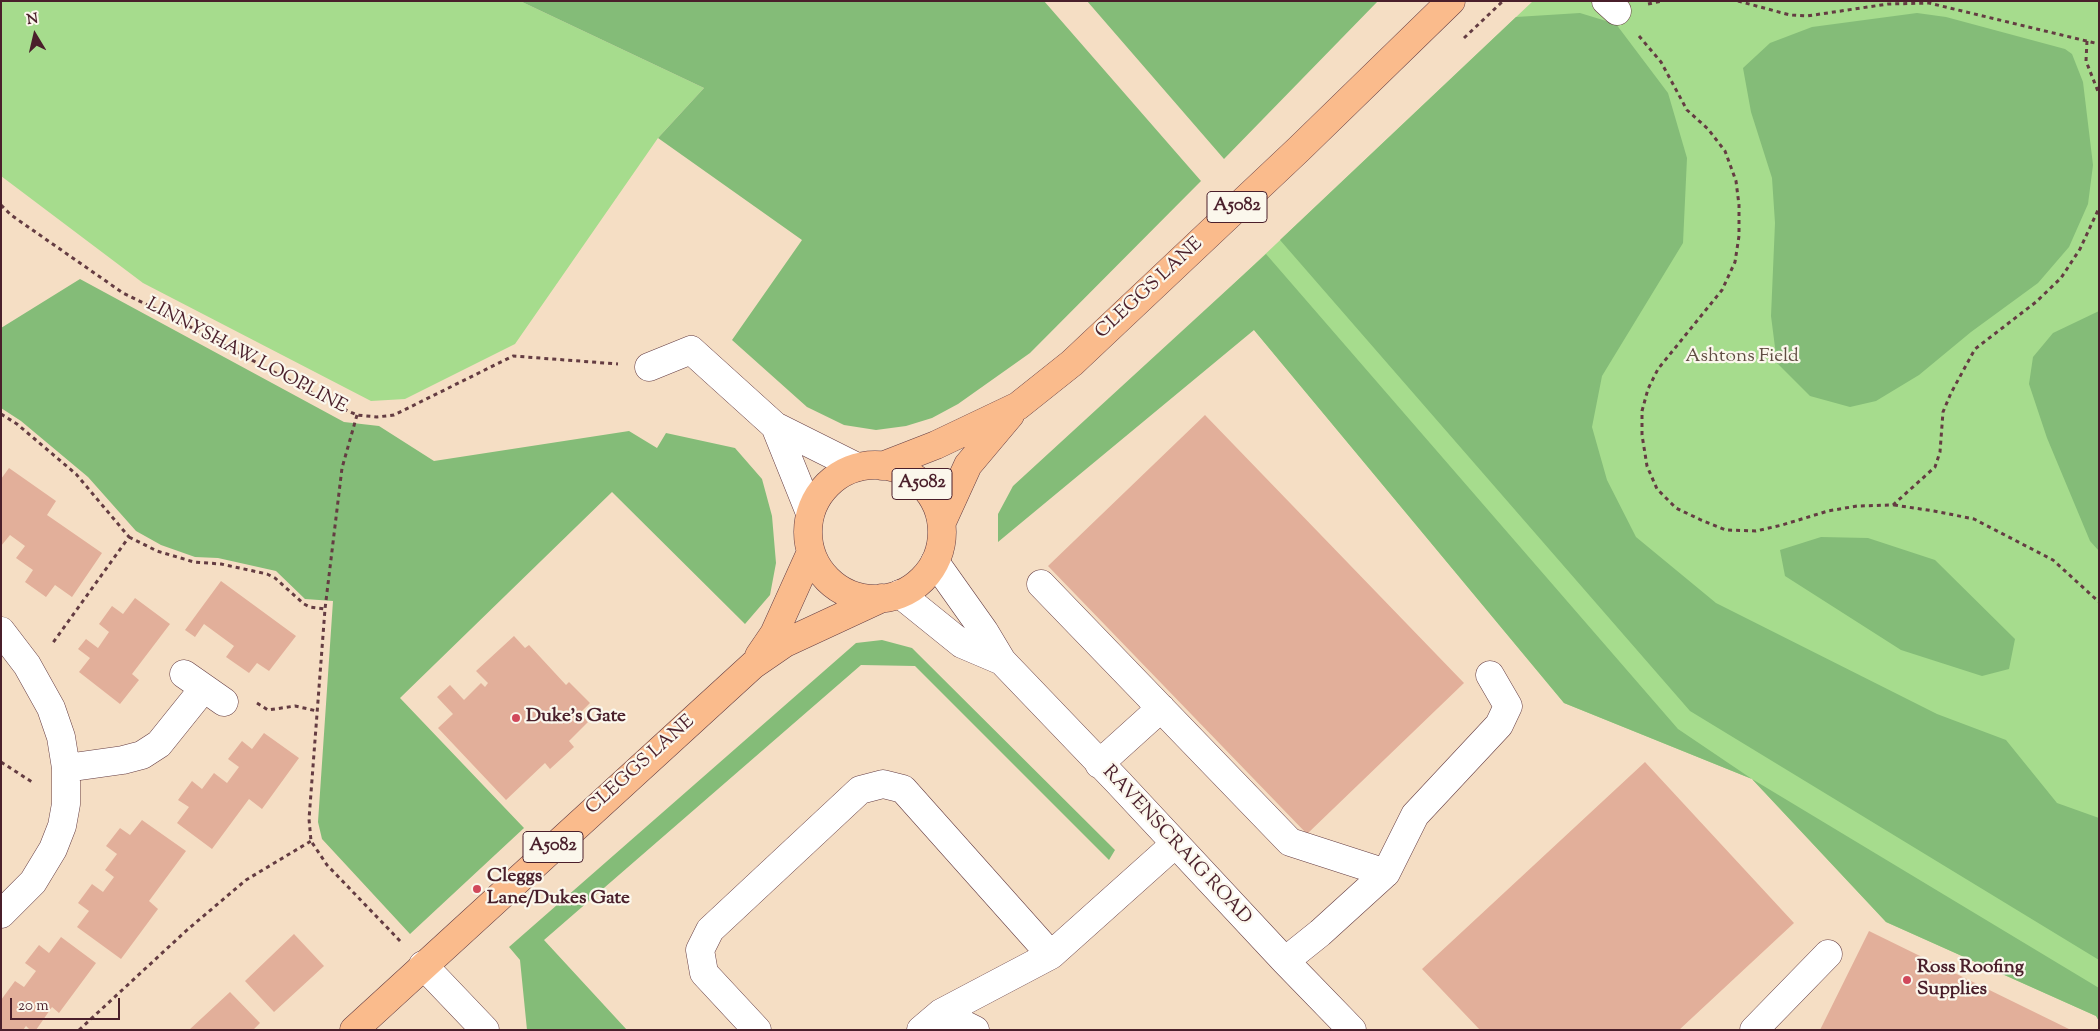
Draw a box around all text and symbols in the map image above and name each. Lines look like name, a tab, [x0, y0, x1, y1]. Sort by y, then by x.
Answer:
text: N	[26, 9, 40, 31]
north arrow	[10, 10, 60, 60]
road number: A5082	[1207, 192, 1267, 222]
street label: CLEGGS LANE	[1092, 234, 1208, 344]
street label: LINNYSHAW LOOPLINE	[142, 294, 350, 420]
park label: Ashtons Field	[1685, 347, 1799, 369]
road number: A5082	[892, 468, 952, 499]
place label: Duke's Gate	[526, 707, 626, 729]
street label: CLEGGS LANE	[582, 711, 700, 821]
marker: Duke's Gate	[510, 712, 522, 724]
street label: RAVENSCRAIG ROAD	[1096, 762, 1256, 930]
road number: A5082	[523, 832, 583, 862]
place label: Cleggs Lane/Dukes Gate	[487, 867, 630, 911]
marker: Cleggs Lane/Dukes Gate	[471, 883, 483, 895]
place label: Ross Roofing Supplies	[1917, 958, 2024, 1002]
marker: Ross Roofing Supplies	[1901, 974, 1913, 986]
scale bar	[12, 988, 122, 1020]
text: 20 m	[18, 996, 49, 1017]

